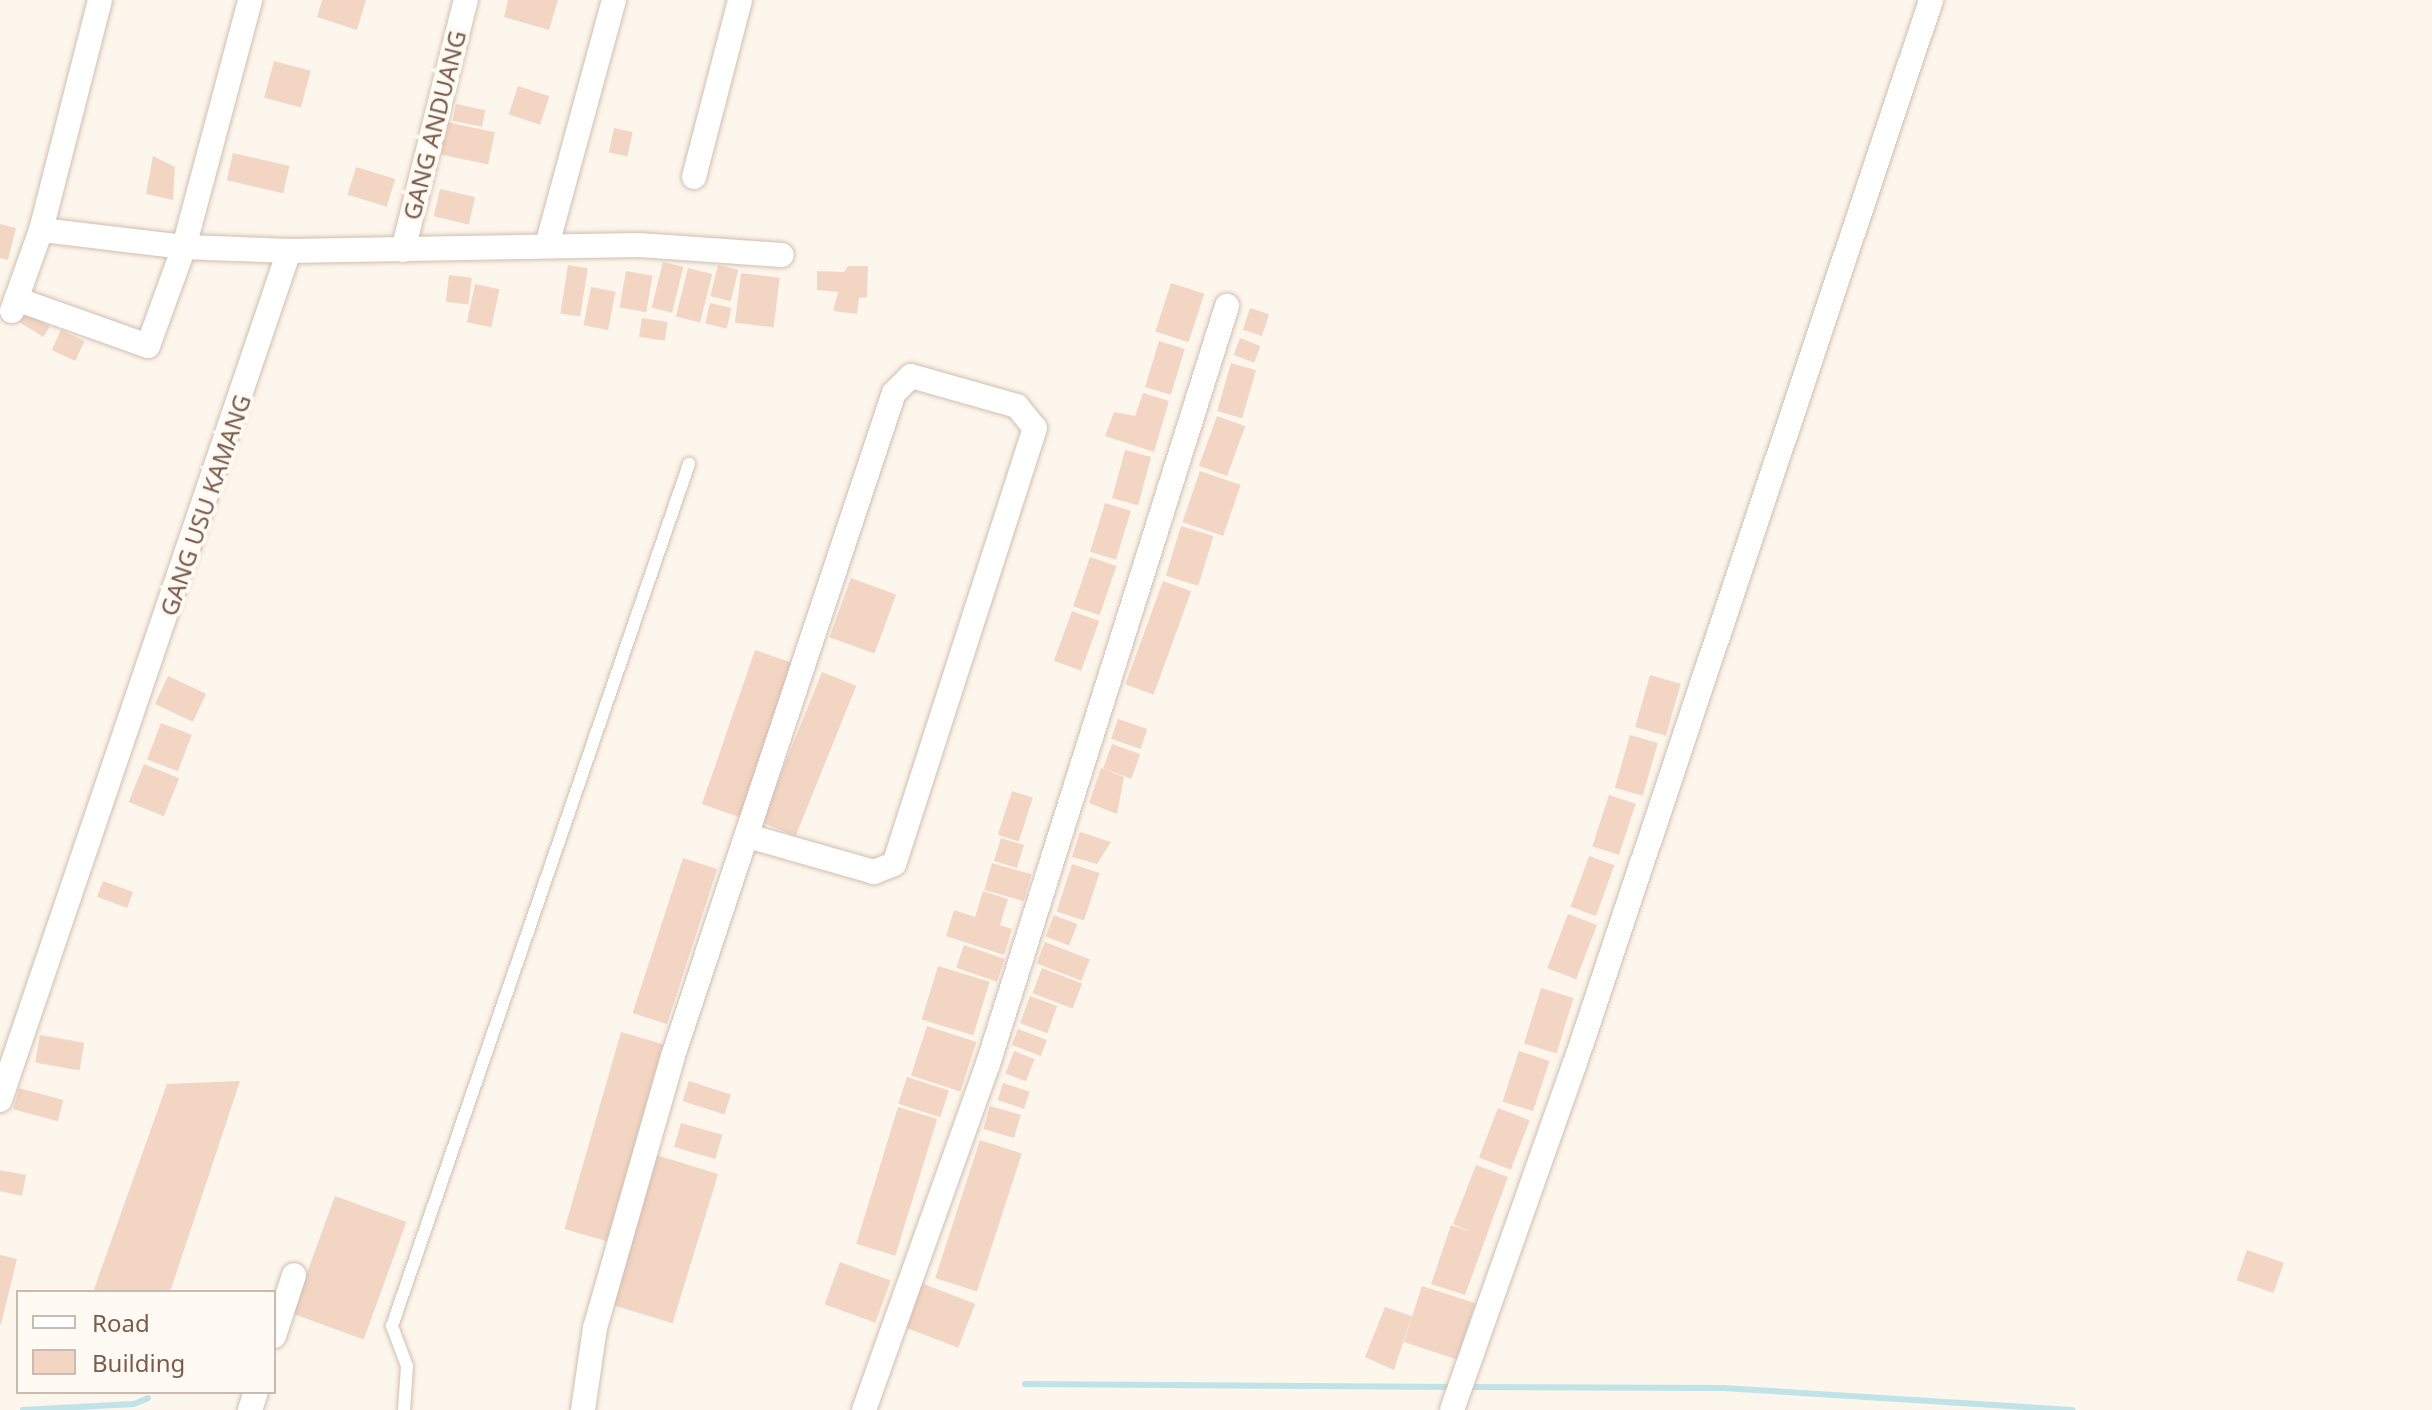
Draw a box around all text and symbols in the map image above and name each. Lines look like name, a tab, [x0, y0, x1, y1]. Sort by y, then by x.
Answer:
street label: GANG ANDUANG	[397, 27, 471, 223]
street label: GANG USU KAMANG	[154, 391, 256, 619]
legend	[16, 1290, 276, 1394]
text: Road	[92, 1306, 150, 1339]
text: Building	[92, 1346, 185, 1379]

